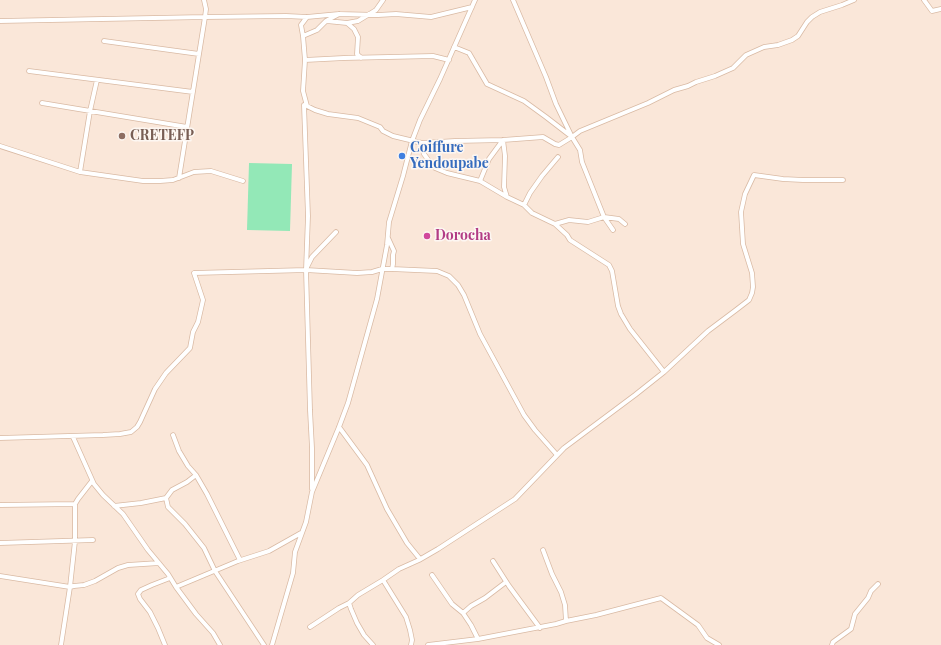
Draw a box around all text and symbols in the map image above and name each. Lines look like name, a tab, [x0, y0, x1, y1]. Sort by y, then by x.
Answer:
place label: CRETEFP	[130, 128, 194, 144]
marker: CRETEFP	[117, 131, 127, 141]
place label: Coiffure Yendoupabe	[410, 140, 489, 172]
marker: Coiffure Yendoupabe	[397, 151, 407, 161]
place label: Dorocha	[435, 228, 491, 244]
marker: Dorocha	[422, 231, 432, 241]

